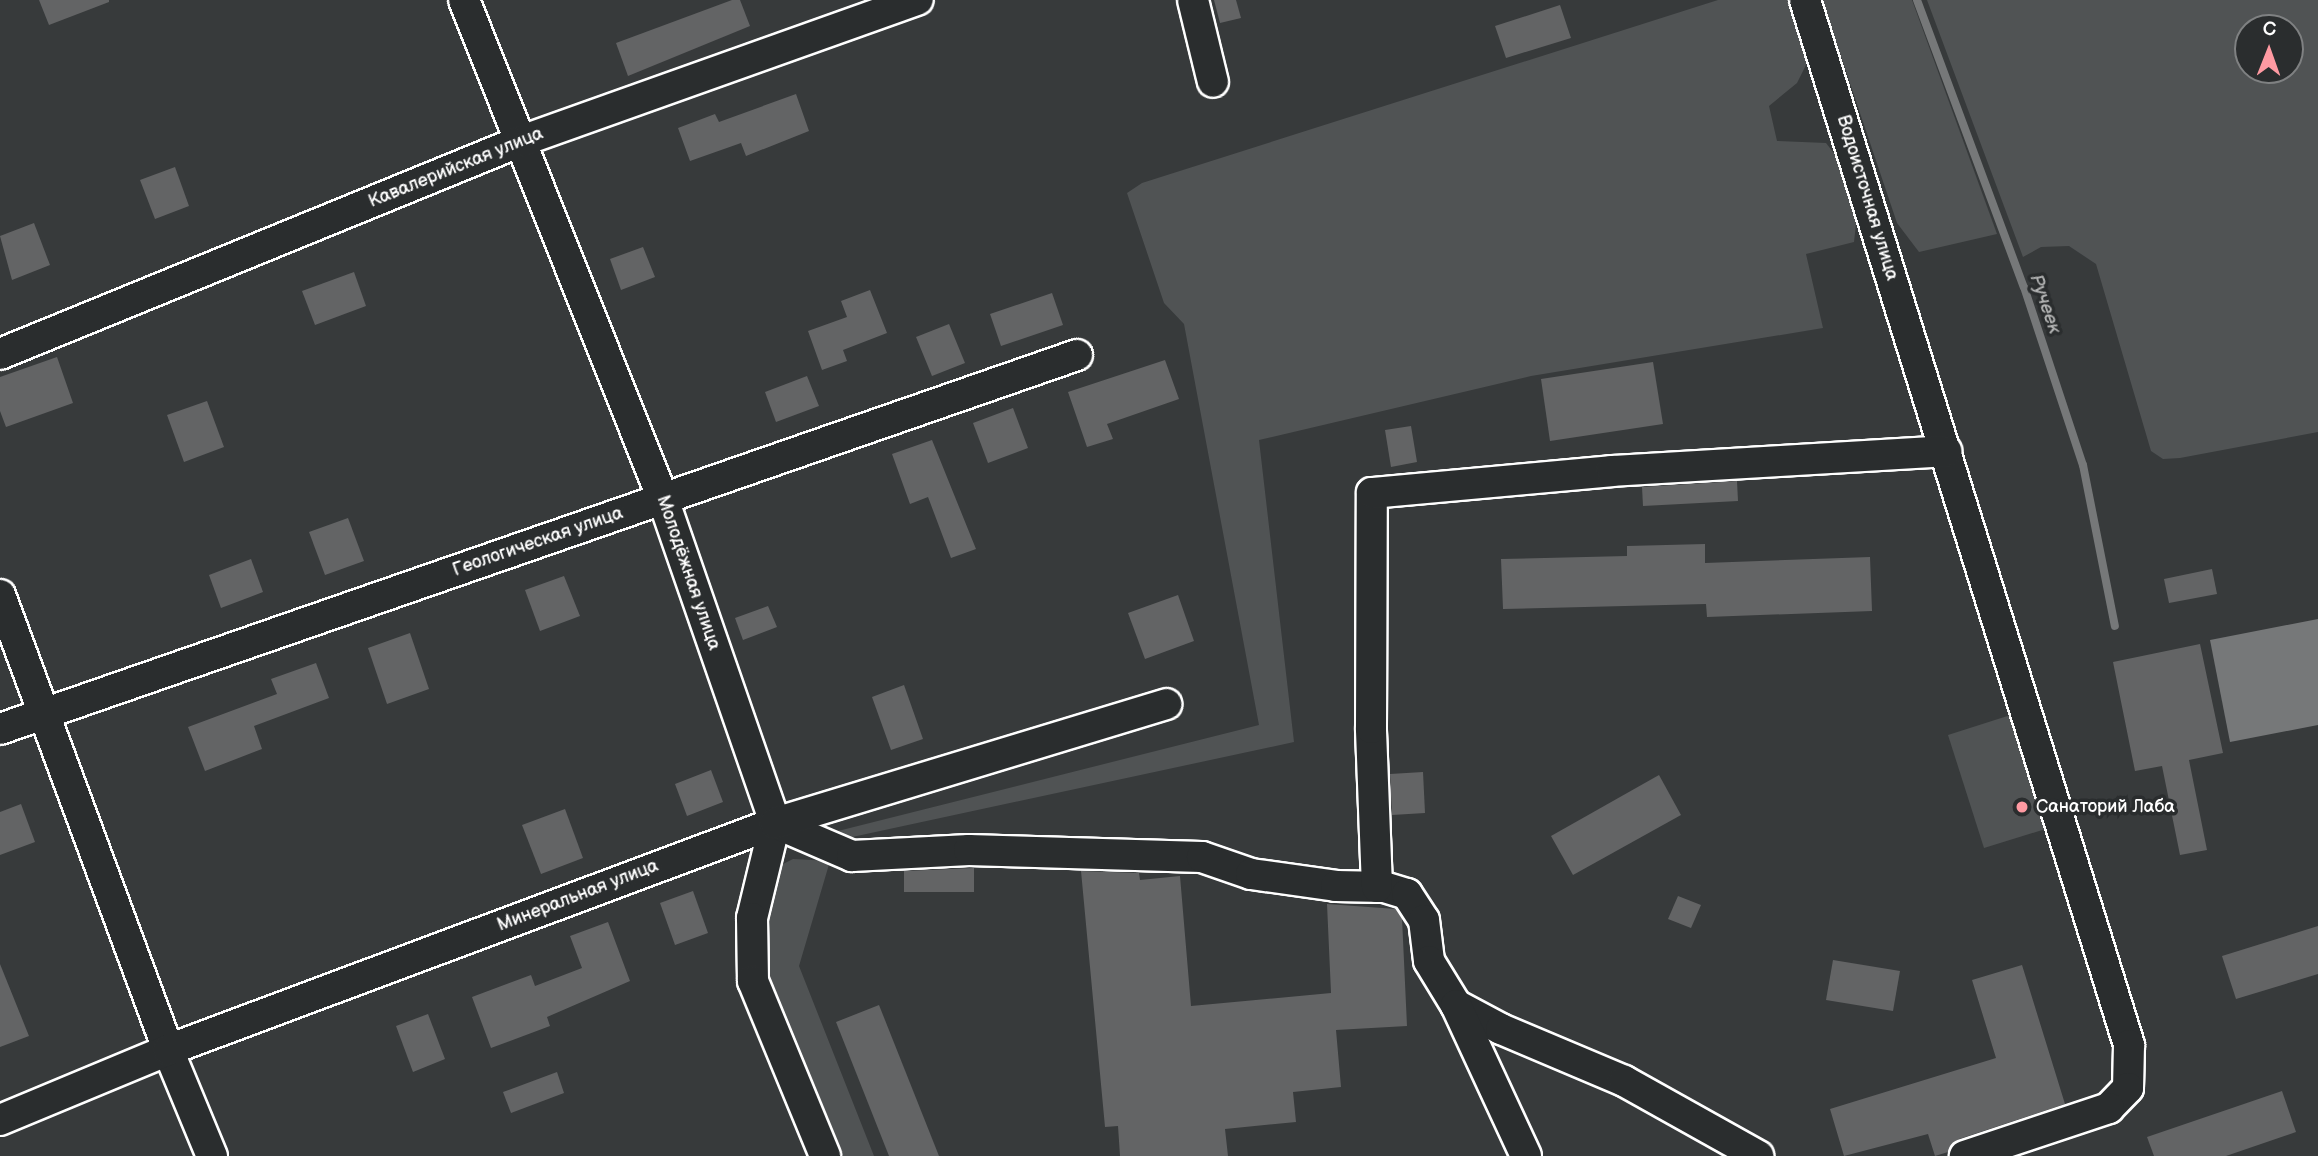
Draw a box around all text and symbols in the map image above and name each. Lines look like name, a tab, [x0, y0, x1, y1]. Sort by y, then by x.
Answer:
north arrow	[2234, 14, 2304, 84]
text: С	[2263, 18, 2276, 41]
street label: Водоисточная улица	[1832, 113, 1902, 283]
street label: Кавалерийская улица	[366, 123, 546, 213]
water label: Ручеек	[2024, 271, 2066, 337]
street label: Молодёжная улица	[651, 493, 725, 653]
street label: Геологическая улица	[450, 503, 626, 581]
place label: Санаторий Лаба	[2036, 796, 2175, 818]
marker: Санаторий Лаба	[2014, 799, 2030, 815]
street label: Минеральная улица	[494, 855, 662, 937]

